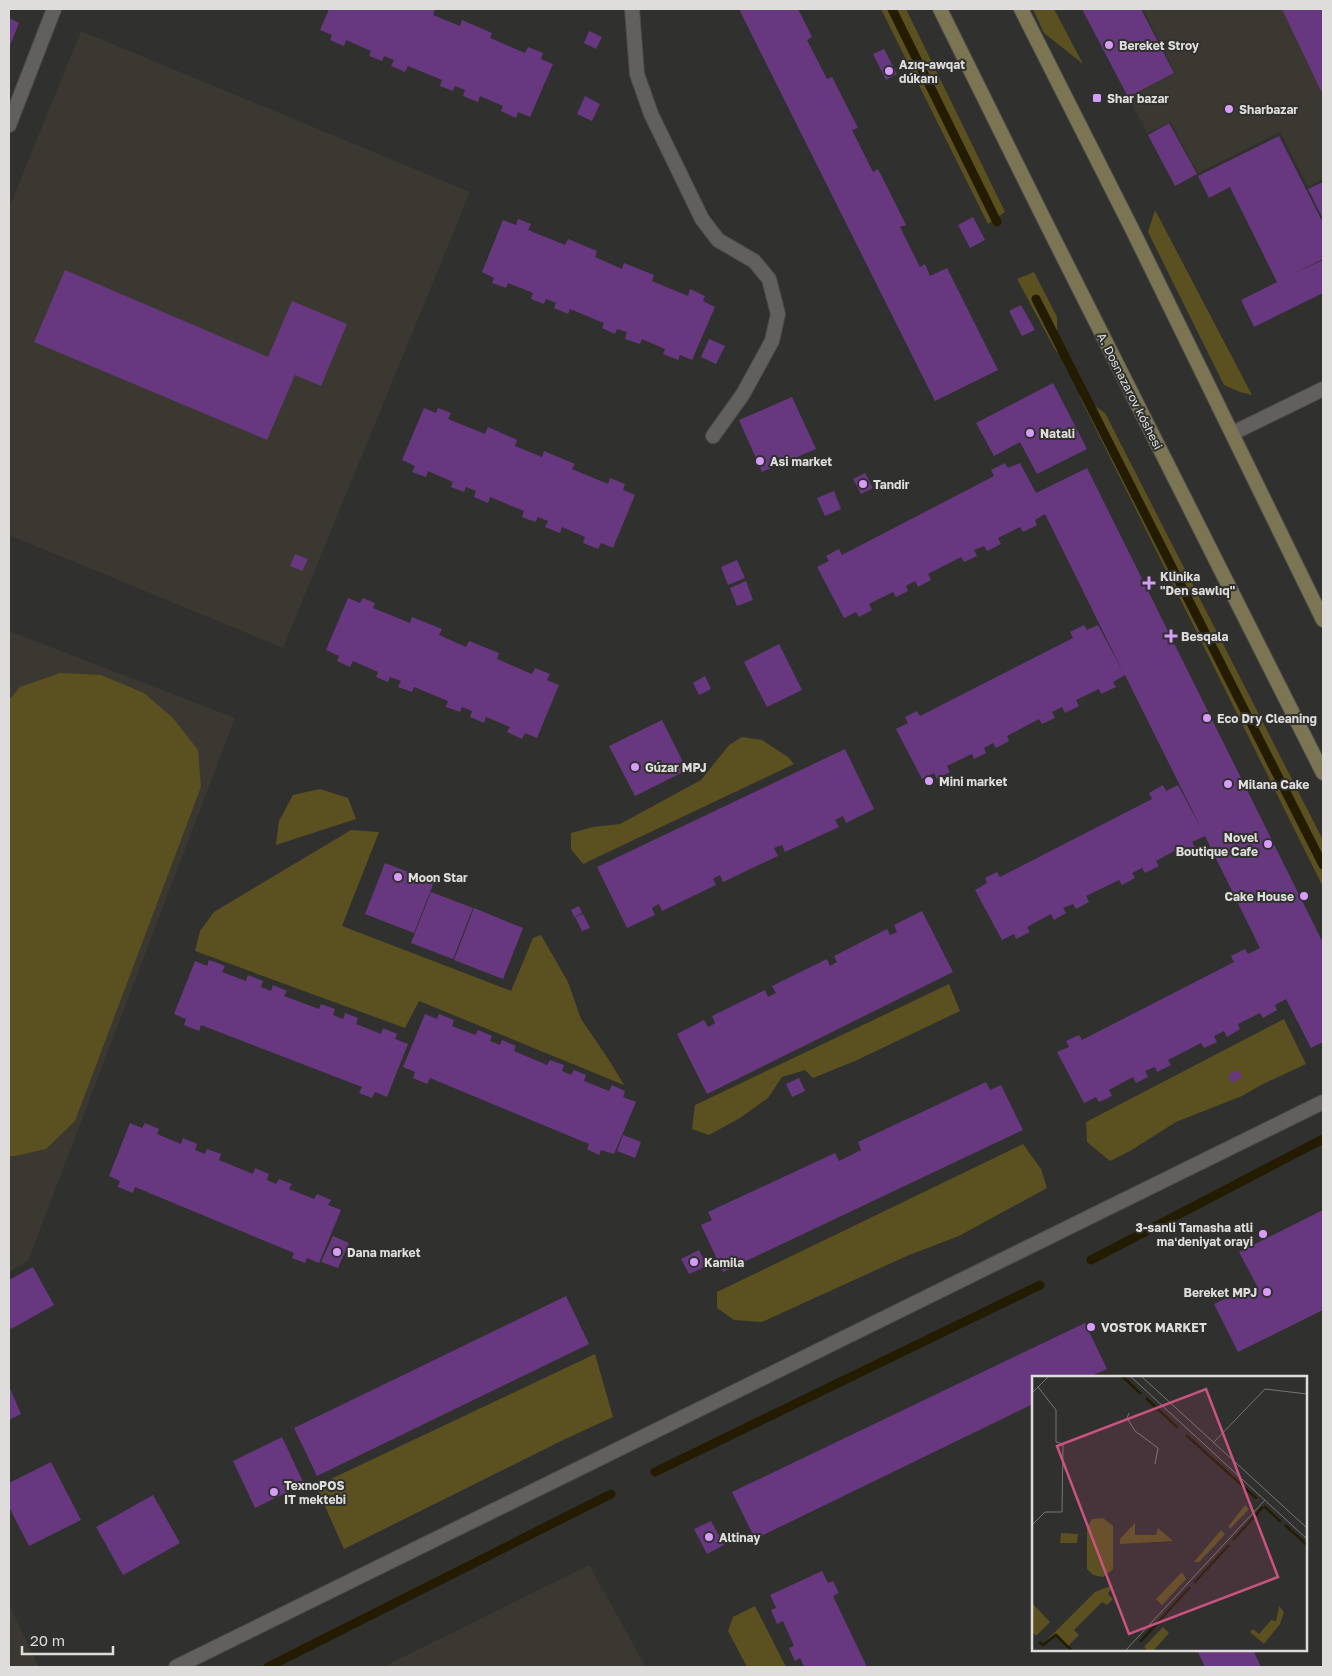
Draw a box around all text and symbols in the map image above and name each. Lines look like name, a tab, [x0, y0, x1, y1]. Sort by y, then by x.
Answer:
place label: Bereket Stroy	[1119, 38, 1200, 53]
marker: Bereket Stroy	[1103, 39, 1115, 51]
place label: Azıq-awqat dúkanı	[899, 57, 965, 86]
marker: Azıq-awqat dúkanı	[883, 65, 895, 77]
place label: Shar bazar	[1107, 91, 1169, 106]
marker: Shar bazar	[1091, 92, 1103, 104]
place label: Sharbazar	[1239, 102, 1298, 117]
marker: Sharbazar	[1223, 103, 1235, 115]
street label: A. Dosnazarov kóshesi	[1094, 330, 1166, 452]
place label: Natali	[1040, 426, 1075, 441]
marker: Natali	[1024, 427, 1036, 439]
place label: Asi market	[770, 454, 832, 469]
marker: Asi market	[754, 455, 766, 467]
place label: Tandir	[873, 477, 910, 492]
marker: Tandir	[857, 478, 869, 490]
place label: Klinika "Den sawlıq"	[1160, 569, 1235, 598]
marker: Klinika "Den sawlıq"	[1142, 576, 1156, 590]
place label: Besqala	[1181, 629, 1229, 644]
marker: Besqala	[1165, 630, 1177, 642]
place label: Eco Dry Cleaning	[1217, 711, 1317, 726]
marker: Eco Dry Cleaning	[1201, 712, 1213, 724]
place label: Gúzar MPJ	[645, 760, 707, 775]
marker: Gúzar MPJ	[629, 761, 641, 773]
place label: Mini market	[939, 774, 1007, 789]
marker: Mini market	[923, 775, 935, 787]
place label: Milana Cake	[1238, 777, 1309, 792]
marker: Milana Cake	[1222, 778, 1234, 790]
place label: Novel Boutique Cafe	[1176, 830, 1258, 859]
marker: Novel Boutique Cafe	[1262, 838, 1274, 850]
place label: Moon Star	[408, 870, 468, 885]
marker: Moon Star	[392, 871, 404, 883]
place label: Cake House	[1224, 889, 1294, 904]
marker: Cake House	[1298, 890, 1310, 902]
place label: 3-sanli Tamasha atli maʻdeniyat orayi	[1136, 1220, 1253, 1249]
marker: 3-sanli Tamasha atli maʻdeniyat orayi	[1257, 1228, 1269, 1240]
place label: Dana market	[347, 1245, 421, 1260]
marker: Dana market	[331, 1246, 343, 1258]
place label: Kamila	[704, 1255, 744, 1270]
marker: Kamila	[688, 1256, 700, 1268]
place label: Bereket MPJ	[1184, 1285, 1257, 1300]
marker: Bereket MPJ	[1261, 1286, 1273, 1298]
place label: VOSTOK MARKET	[1101, 1320, 1207, 1335]
marker: VOSTOK MARKET	[1085, 1321, 1097, 1333]
inset map	[1032, 1376, 1307, 1651]
place label: TexnoPOS IT mektebi	[284, 1478, 346, 1507]
marker: TexnoPOS IT mektebi	[268, 1486, 280, 1498]
place label: Altinay	[719, 1530, 761, 1545]
marker: Altinay	[703, 1531, 715, 1543]
scale bar	[22, 1624, 114, 1656]
text: 20 m	[30, 1631, 65, 1649]

